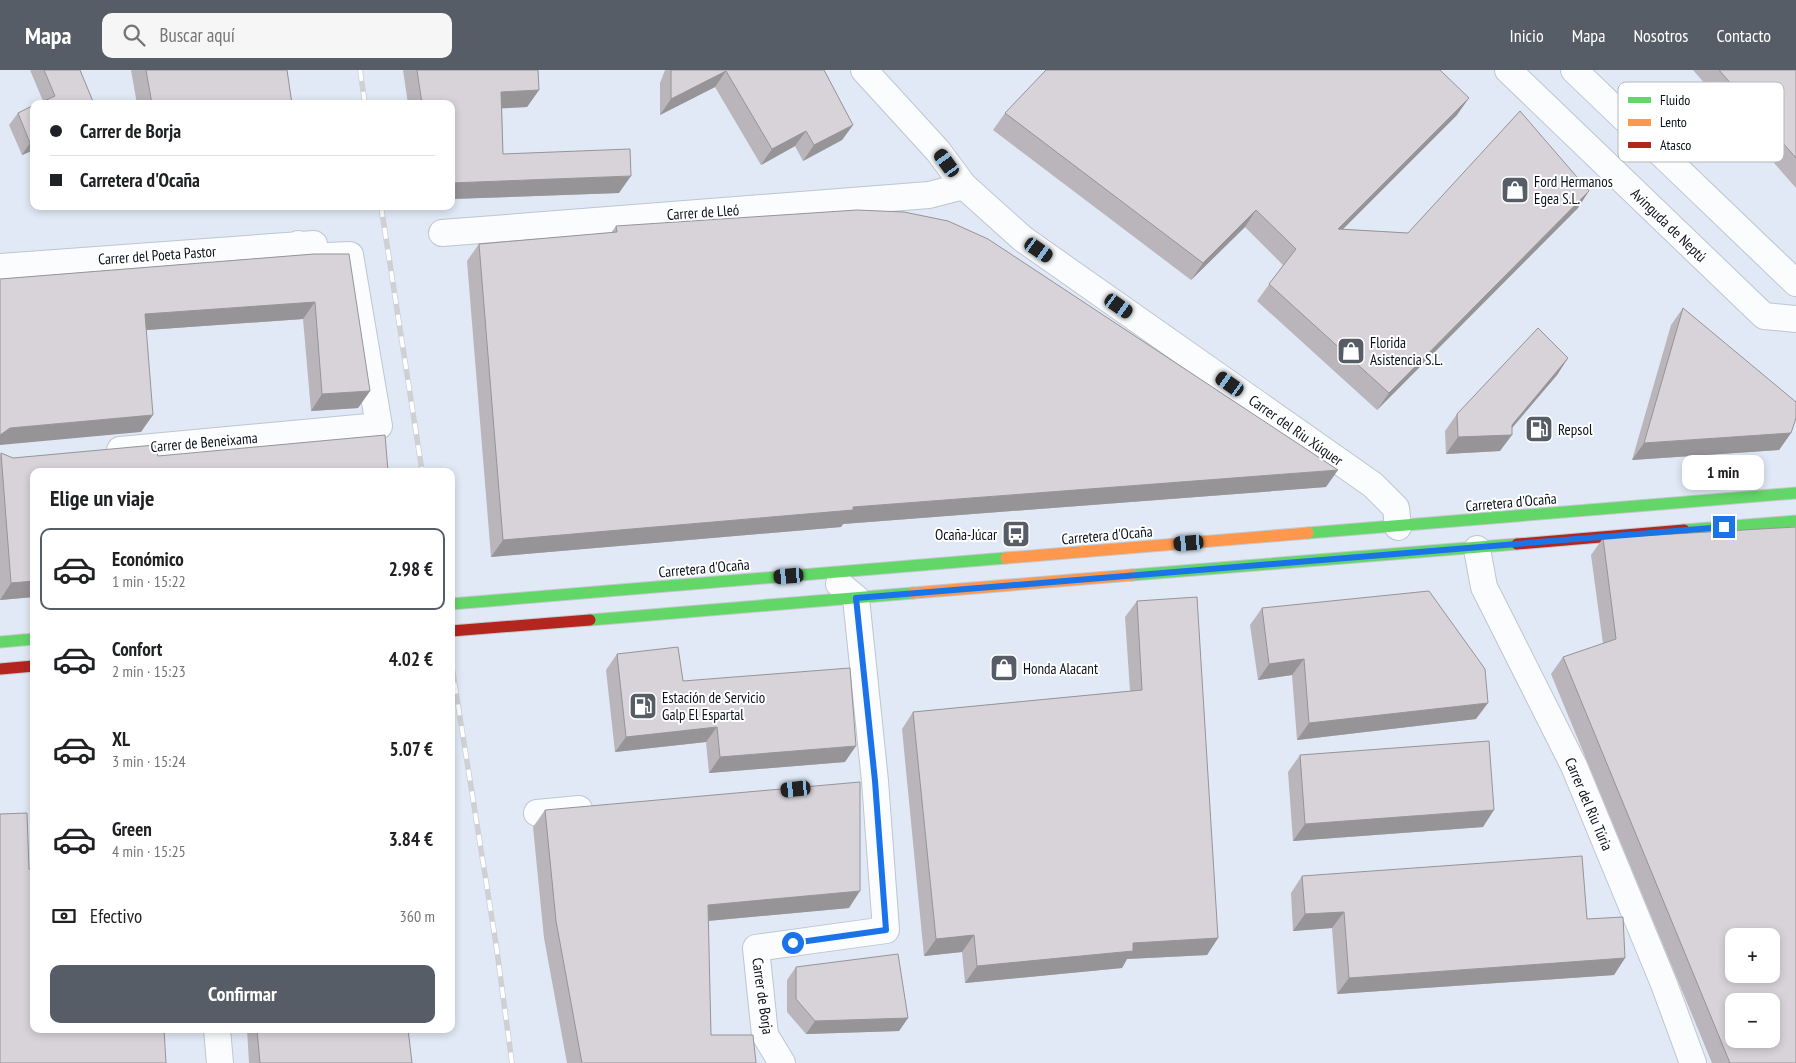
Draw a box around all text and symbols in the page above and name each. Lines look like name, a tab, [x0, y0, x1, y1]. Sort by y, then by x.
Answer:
search box	[102, 13, 452, 58]
text: Mapa	[25, 20, 72, 51]
icon: search	[120, 21, 148, 49]
text: Buscar aquí	[160, 23, 235, 47]
text: Inicio	[1510, 24, 1544, 47]
text: Mapa	[1572, 24, 1605, 47]
text: Nosotros	[1633, 24, 1688, 47]
text: Contacto	[1716, 24, 1771, 47]
legend	[1618, 82, 1784, 162]
text: Fluido	[1660, 91, 1690, 109]
text: Lento	[1660, 113, 1687, 131]
text: Carrer de Borja	[80, 119, 181, 143]
text: Atasco	[1660, 136, 1691, 154]
car	[932, 146, 961, 180]
text: Carretera d'Ocaña	[80, 168, 200, 192]
place label: Ford Hermanos Egea S.L.	[1534, 172, 1613, 208]
shop icon: Ford Hermanos Egea S.L.	[1500, 175, 1530, 205]
street label: Avinguda de Neptú	[1627, 184, 1711, 266]
street label: Carrer de Lleó	[666, 200, 740, 224]
car	[1022, 235, 1055, 265]
street label: Carrer del Poeta Pastor	[97, 241, 217, 269]
car	[1102, 291, 1135, 321]
place label: Florida Asistencia S.L.	[1370, 333, 1443, 369]
shop icon: Florida Asistencia S.L.	[1336, 336, 1366, 366]
car	[1213, 369, 1246, 399]
street label: Carrer del Riu Xúquer	[1245, 390, 1348, 470]
fuel station icon: Repsol	[1524, 414, 1554, 444]
place label: Repsol	[1558, 420, 1593, 439]
street label: Carrer de Beneixama	[150, 428, 258, 456]
callout: 1 min	[1683, 454, 1765, 490]
text: 1 min	[1707, 462, 1739, 482]
text: Elige un viaje	[50, 484, 154, 512]
street label: Carretera d'Ocaña	[1465, 489, 1557, 515]
route end	[1713, 516, 1735, 538]
bus stop icon: Ocaña-Júcar	[1001, 519, 1031, 549]
street label: Carretera d'Ocaña	[1061, 522, 1153, 548]
place label: Ocaña-Júcar	[935, 525, 998, 544]
car	[1173, 534, 1204, 552]
icon: car	[52, 547, 97, 592]
text: Económico	[112, 547, 184, 571]
street label: Carretera d'Ocaña	[658, 555, 750, 581]
text: 2.98 €	[389, 557, 433, 581]
car	[773, 567, 804, 585]
text: 1 min · 15:22	[112, 571, 186, 591]
icon: car	[52, 637, 97, 682]
text: Confort	[112, 637, 162, 661]
text: 4.02 €	[389, 647, 433, 671]
shop icon: Honda Alacant	[989, 653, 1019, 683]
place label: Honda Alacant	[1023, 659, 1098, 678]
text: 2 min · 15:23	[112, 661, 186, 681]
place label: Estación de Servicio Galp El Espartal	[662, 688, 765, 724]
fuel station icon: Estación de Servicio Galp El Espartal	[628, 691, 658, 721]
icon: car	[52, 727, 97, 772]
text: XL	[112, 727, 130, 751]
text: 5.07 €	[390, 737, 433, 761]
text: 3 min · 15:24	[112, 751, 186, 771]
street label: Carrer del Riu Túria	[1561, 755, 1617, 853]
car	[780, 780, 811, 798]
icon: car	[52, 817, 97, 862]
text: Green	[112, 817, 152, 841]
text: 3.84 €	[389, 827, 433, 851]
text: 4 min · 15:25	[112, 841, 186, 861]
icon: cash	[50, 902, 78, 930]
text: Efectivo	[90, 904, 142, 928]
text: 360 m	[400, 906, 435, 926]
map controls	[1725, 928, 1780, 1048]
button: +	[1725, 928, 1780, 983]
route start	[782, 932, 804, 954]
street label: Carrer de Borja	[748, 956, 778, 1036]
button: Confirmar	[50, 965, 435, 1023]
button: −	[1725, 993, 1780, 1048]

